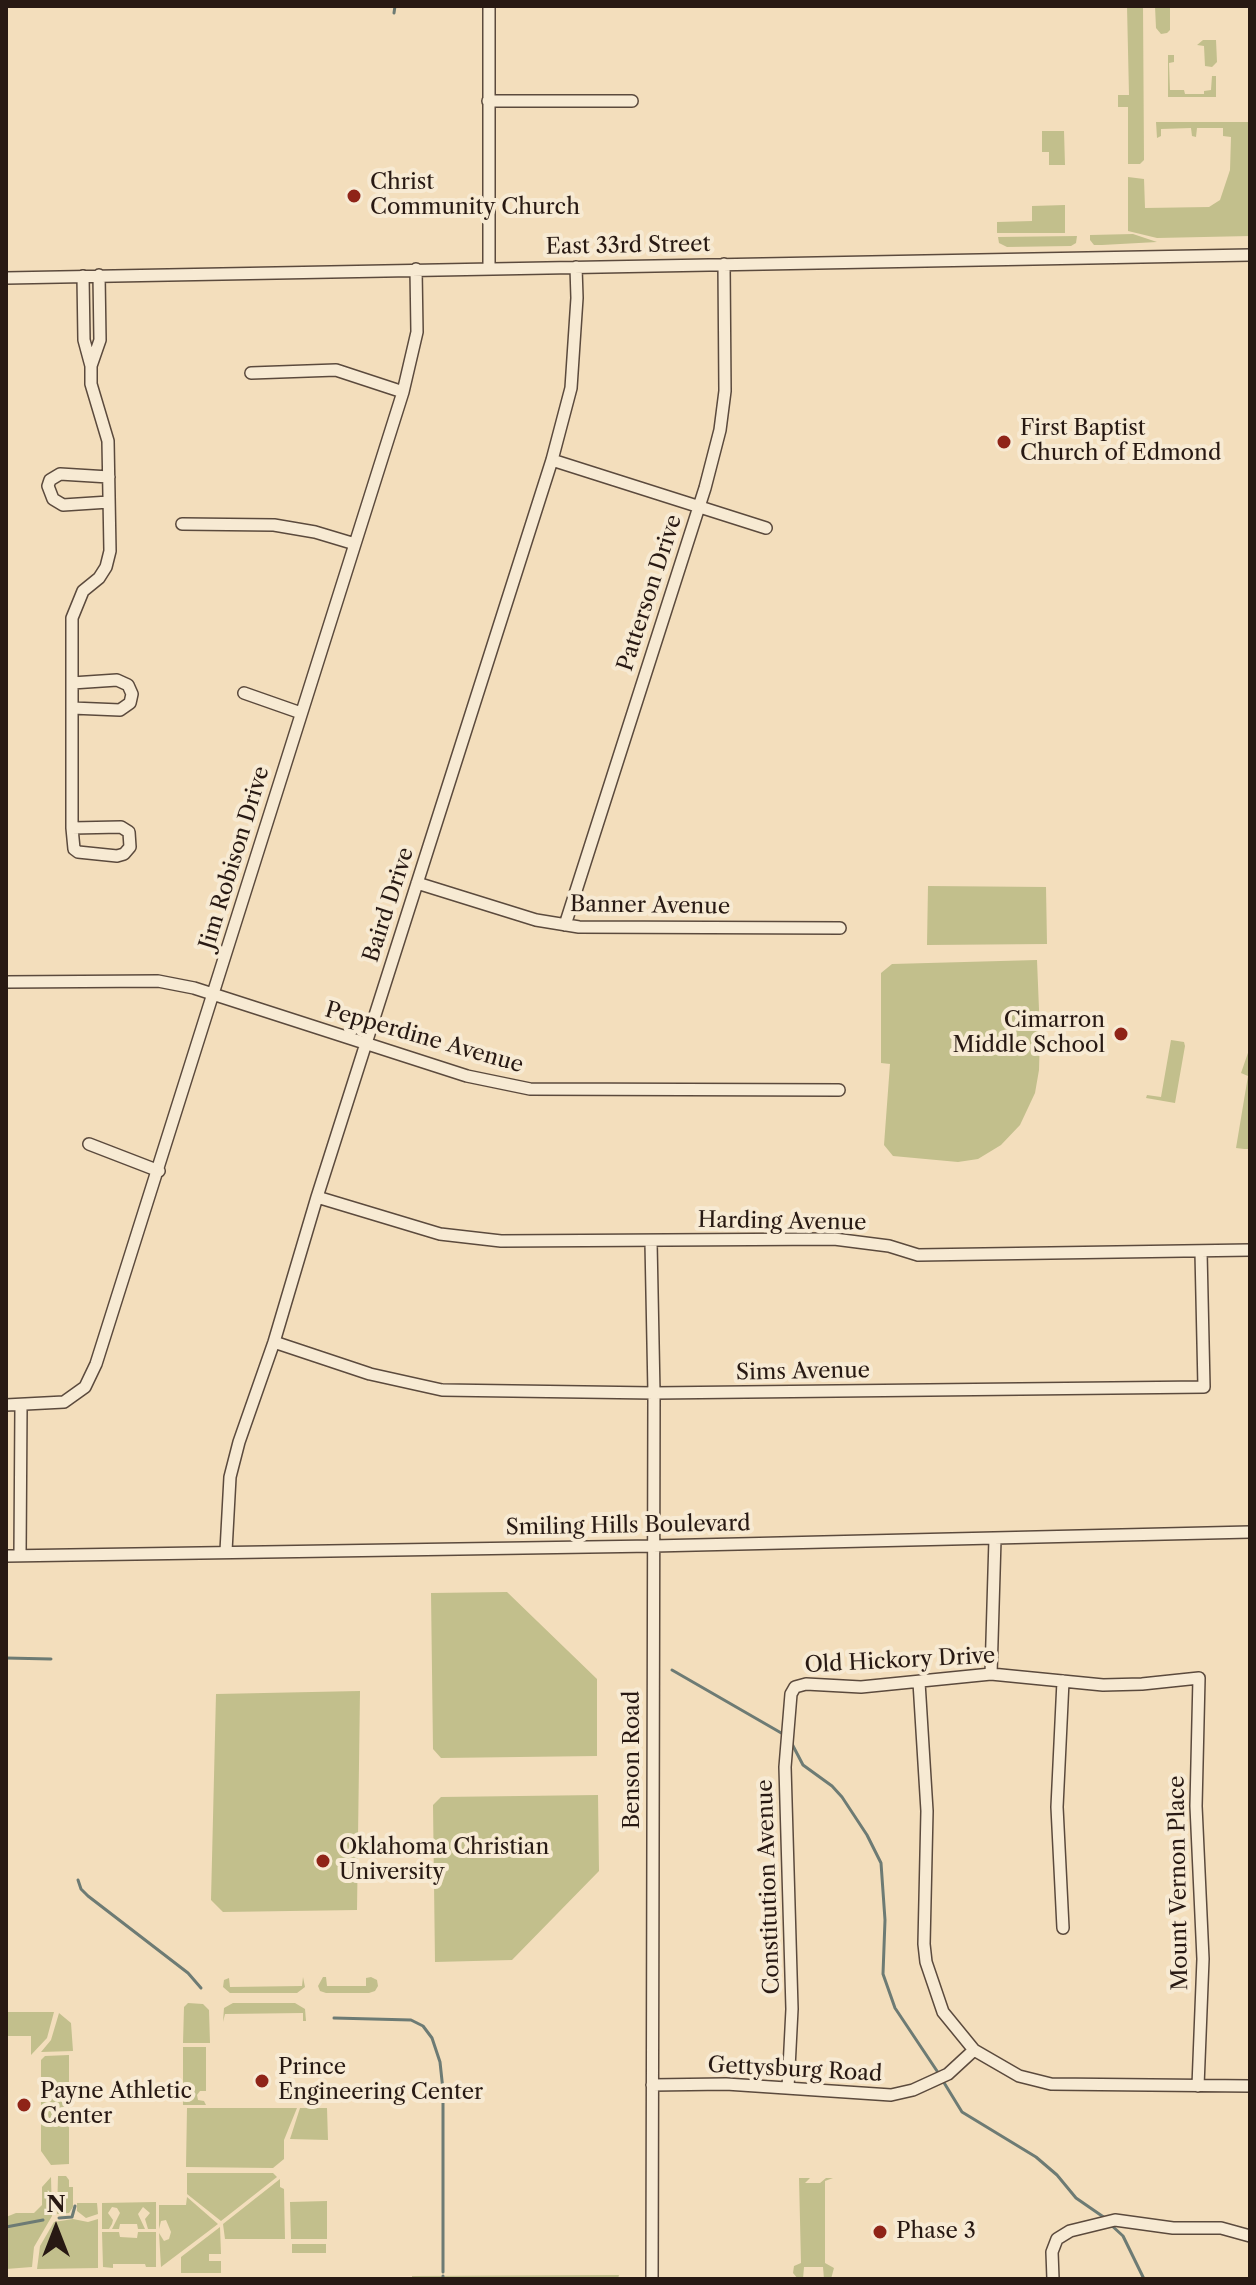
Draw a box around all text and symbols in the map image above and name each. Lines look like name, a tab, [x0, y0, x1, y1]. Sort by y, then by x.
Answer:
place label: Christ Community Church	[370, 170, 580, 222]
marker: Christ Community Church	[345, 187, 363, 205]
street label: East 33rd Street	[545, 231, 711, 261]
place label: First Baptist Church of Edmond	[1020, 416, 1221, 468]
marker: First Baptist Church of Edmond	[995, 433, 1013, 451]
street label: Patterson Drive	[612, 511, 688, 675]
street label: Jim Robison Drive	[195, 763, 275, 953]
street label: Baird Drive	[358, 844, 420, 966]
street label: Banner Avenue	[570, 891, 730, 921]
street label: Pepperdine Avenue	[322, 997, 526, 1079]
place label: Cimarron Middle School	[953, 1008, 1105, 1060]
marker: Cimarron Middle School	[1112, 1025, 1130, 1043]
street label: Harding Avenue	[697, 1207, 867, 1237]
street label: Sims Avenue	[736, 1358, 870, 1386]
street label: Smiling Hills Boulevard	[505, 1511, 751, 1541]
street label: Old Hickory Drive	[804, 1643, 996, 1679]
street label: Benson Road	[620, 1691, 646, 1829]
street label: Mount Vernon Place	[1164, 1775, 1194, 1991]
street label: Constitution Avenue	[752, 1779, 786, 1995]
place label: Oklahoma Christian University	[339, 1835, 549, 1886]
marker: Oklahoma Christian University	[314, 1852, 332, 1870]
street label: Gettysburg Road	[707, 2052, 883, 2088]
place label: Prince Engineering Center	[278, 2055, 483, 2106]
marker: Prince Engineering Center	[253, 2072, 271, 2090]
place label: Payne Athletic Center	[40, 2079, 192, 2130]
marker: Payne Athletic Center	[15, 2096, 33, 2114]
north arrow	[16, 2189, 96, 2269]
text: N	[46, 2191, 66, 2218]
place label: Phase 3	[896, 2219, 976, 2245]
marker: Phase 3	[871, 2223, 889, 2241]

